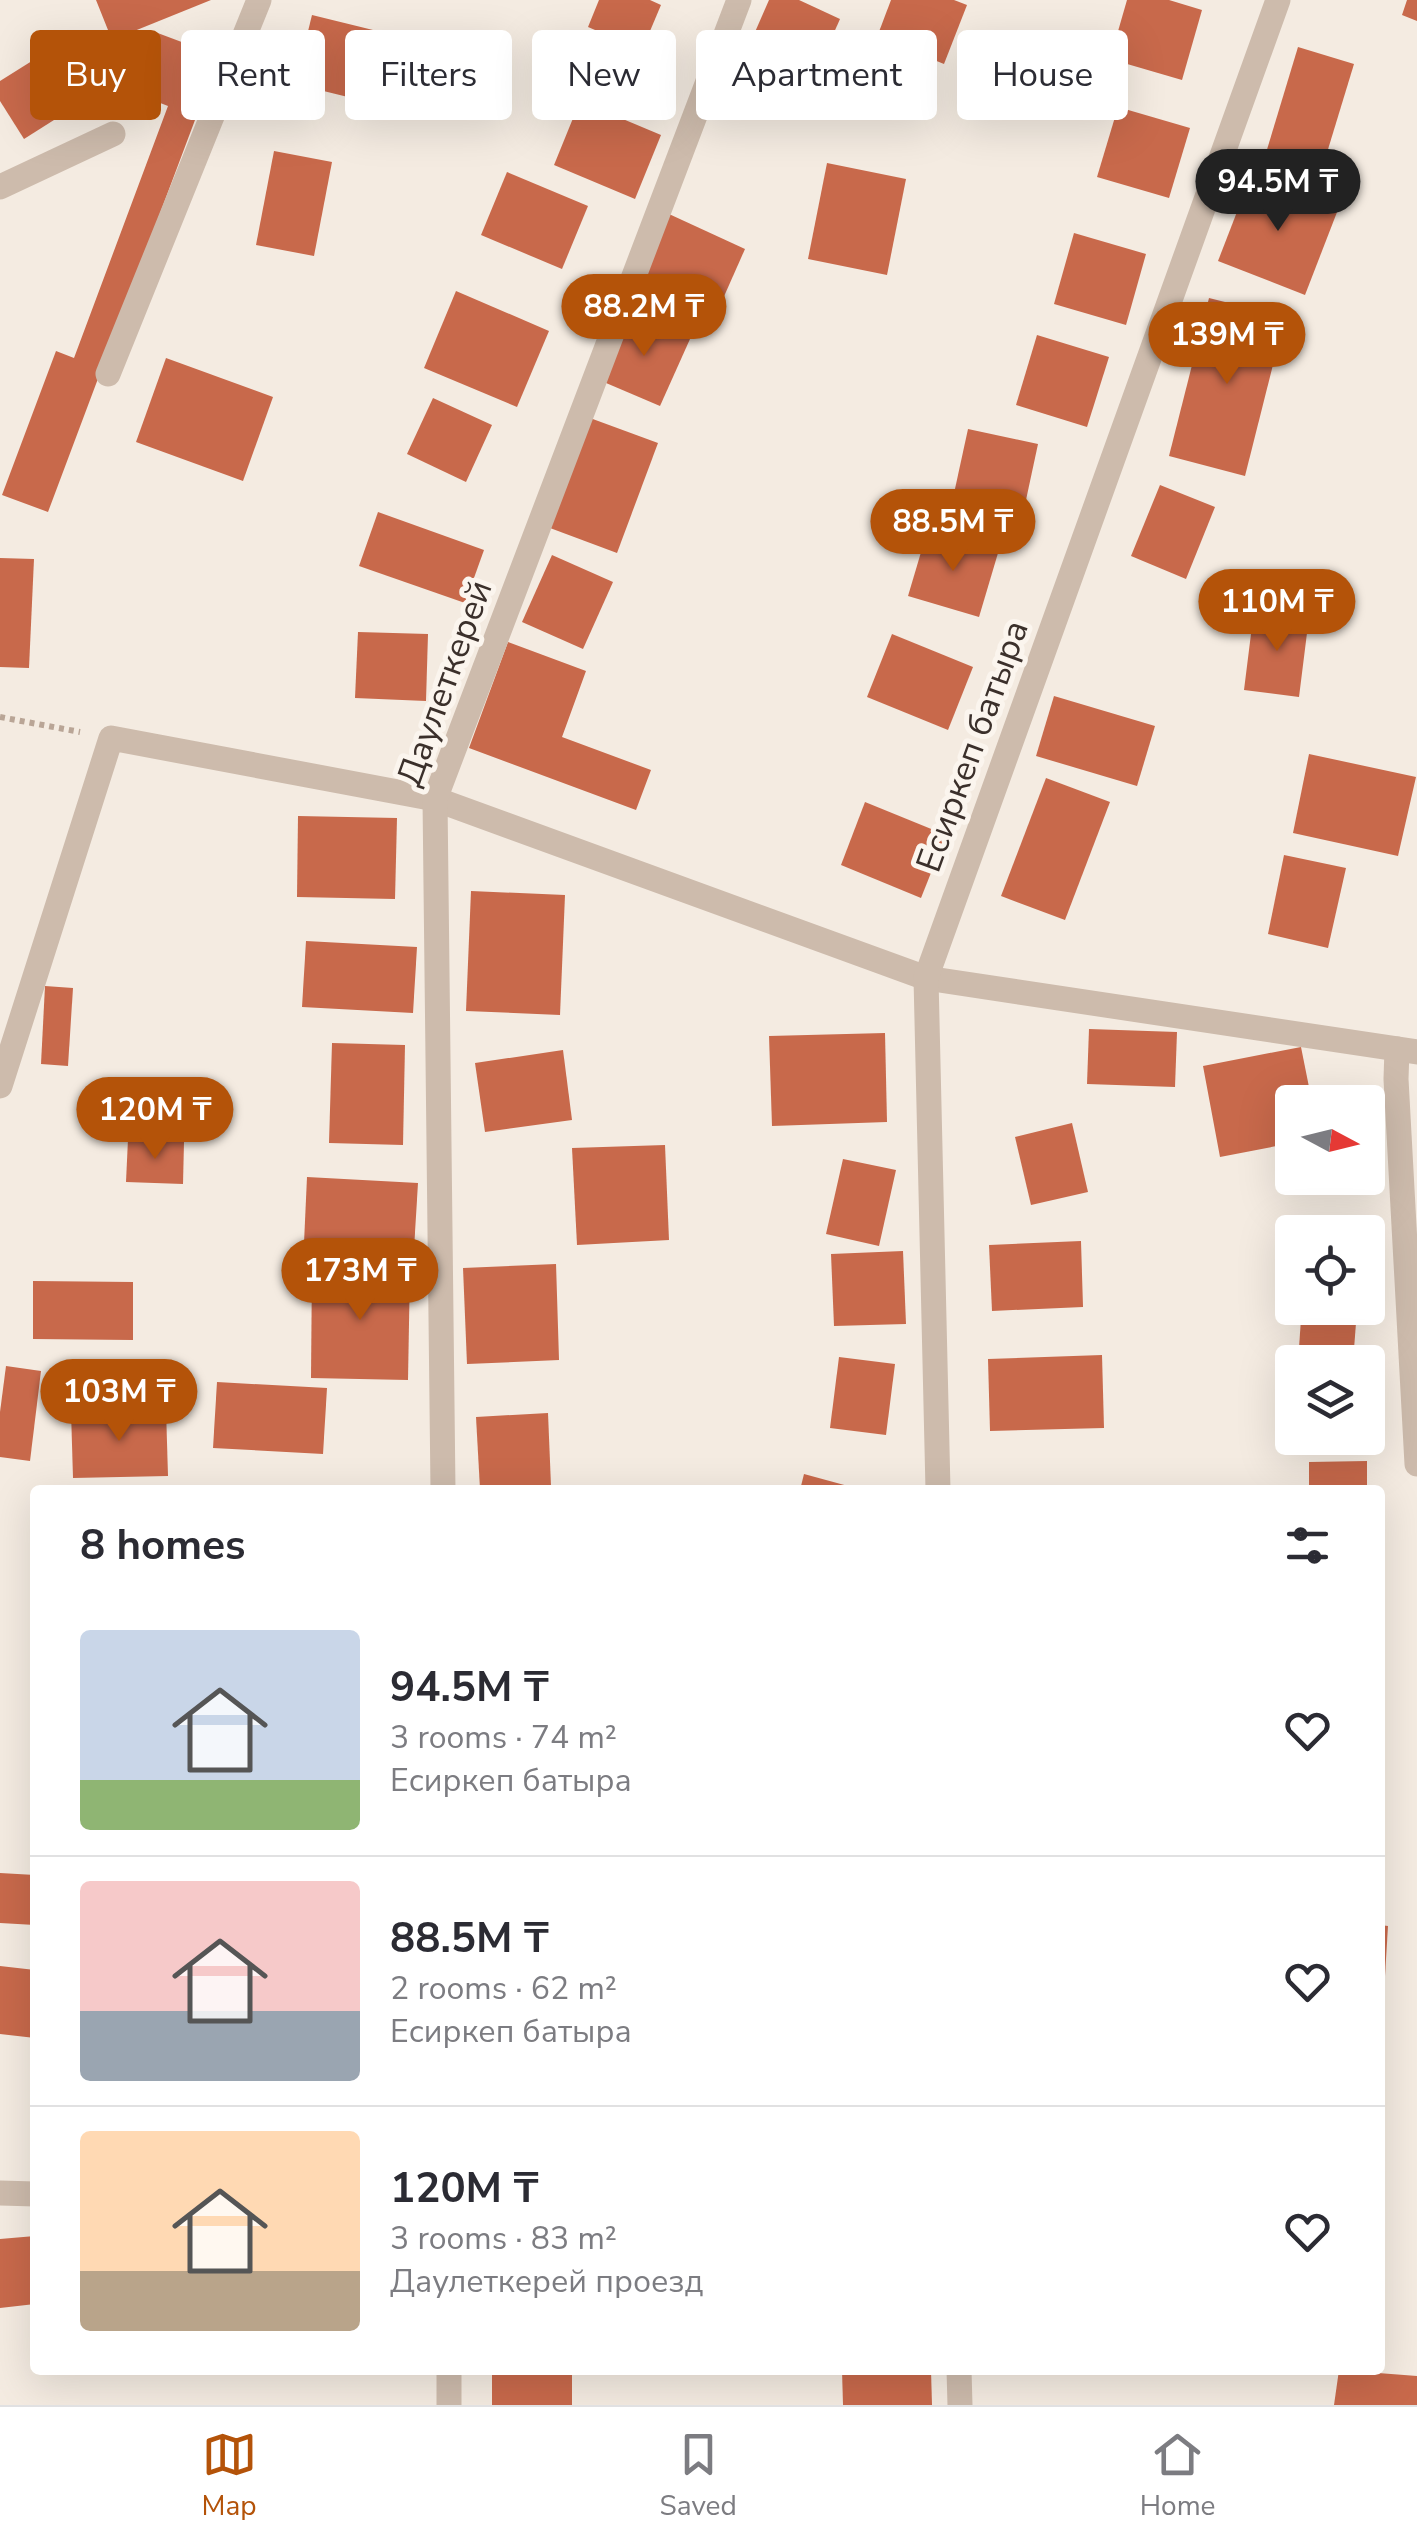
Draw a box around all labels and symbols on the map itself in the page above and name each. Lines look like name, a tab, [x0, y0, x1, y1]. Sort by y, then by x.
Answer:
pin: 94.5M ₸	[1186, 149, 1370, 234]
pin: 88.2M ₸	[552, 274, 736, 359]
pin: 139M ₸	[1146, 302, 1308, 387]
pin: 88.5M ₸	[861, 489, 1045, 574]
pin: 110M ₸	[1196, 569, 1358, 654]
street label: Даулеткерей	[386, 574, 503, 792]
street label: Есиркеп батыра	[905, 614, 1040, 878]
pin: 120M ₸	[74, 1077, 236, 1162]
north arrow	[1275, 1085, 1385, 1195]
pin: 173M ₸	[279, 1238, 441, 1323]
pin: 103M ₸	[38, 1359, 200, 1444]

